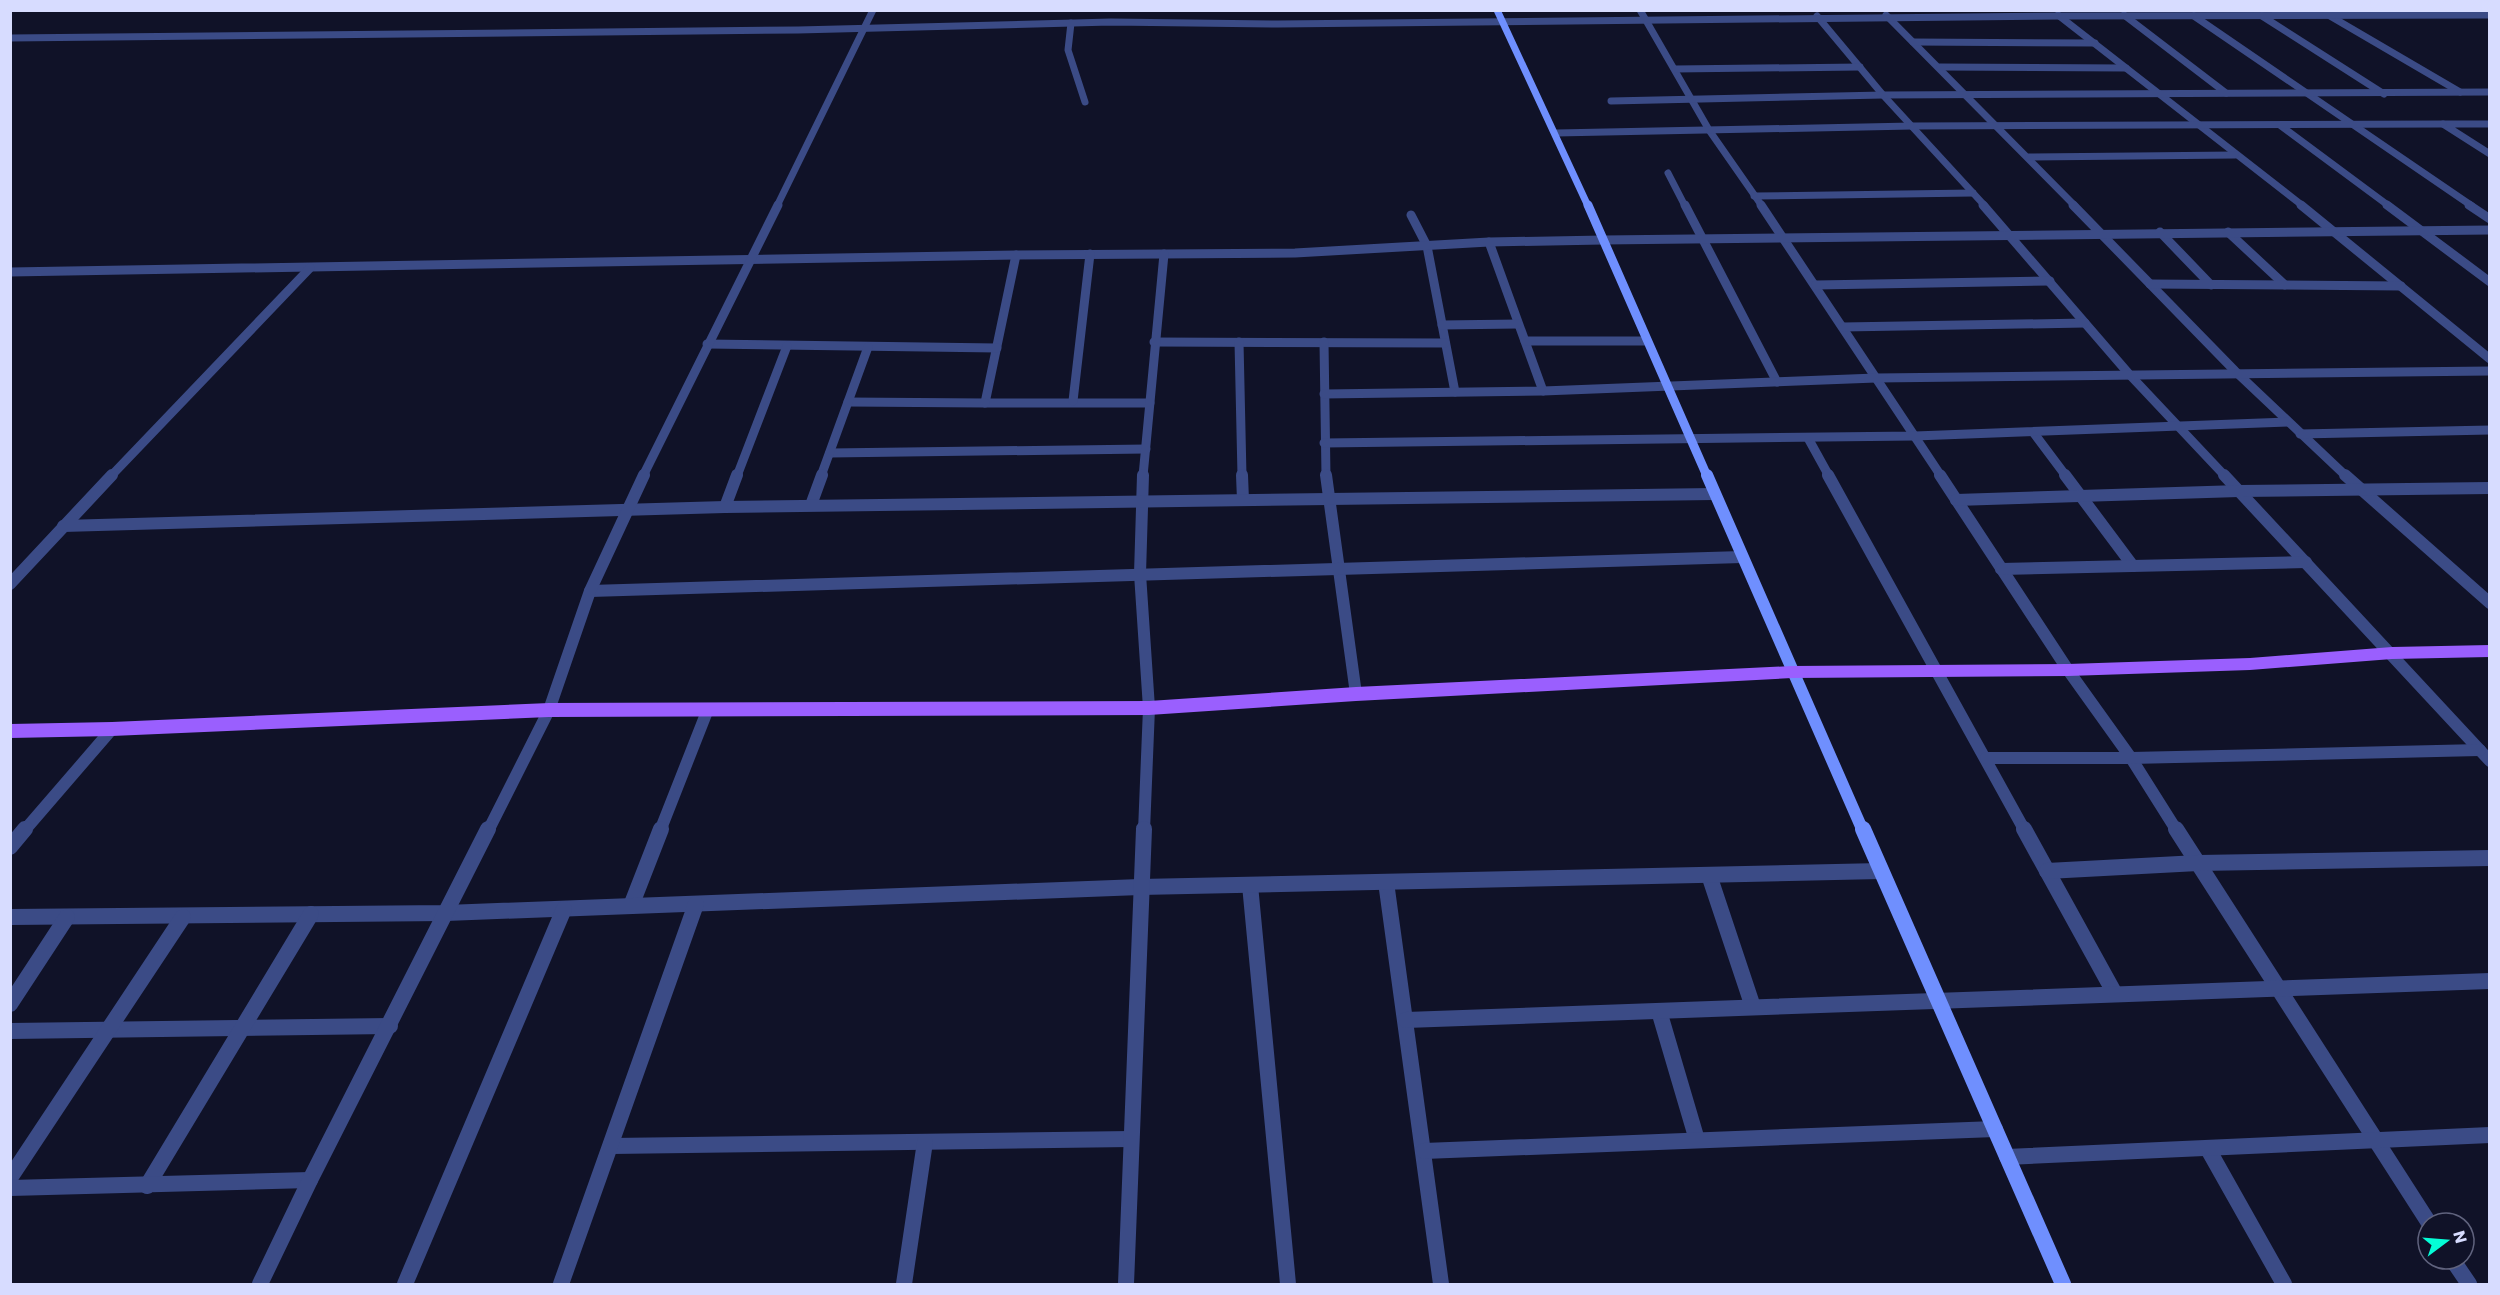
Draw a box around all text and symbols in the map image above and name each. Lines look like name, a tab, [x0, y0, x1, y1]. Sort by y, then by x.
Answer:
north arrow	[2416, 1211, 2476, 1271]
text: N	[2447, 1228, 2473, 1246]

